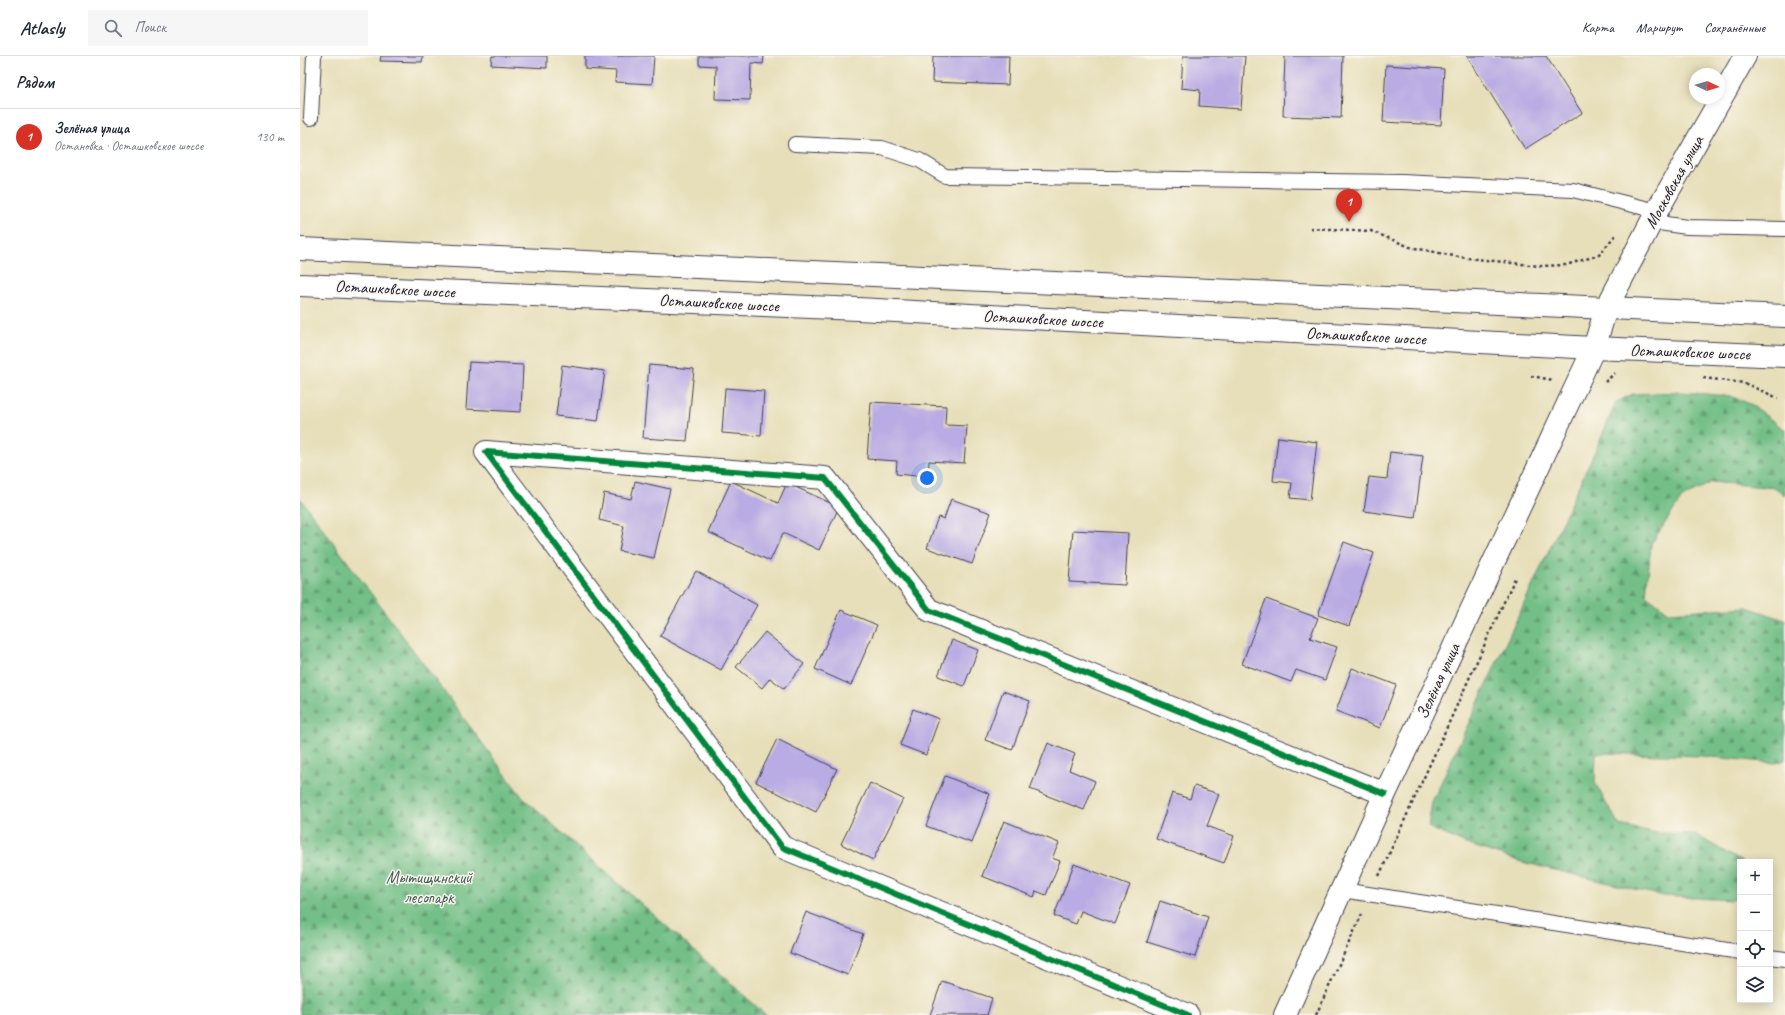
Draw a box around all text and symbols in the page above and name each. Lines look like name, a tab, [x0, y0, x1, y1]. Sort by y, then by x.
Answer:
search box	[88, 10, 368, 46]
text: Atlasly	[20, 16, 64, 40]
icon: search	[102, 17, 124, 39]
text: Поиск	[134, 18, 166, 37]
text: Карта	[1582, 19, 1614, 36]
text: Маршрут	[1636, 19, 1682, 36]
text: Сохранённые	[1704, 19, 1765, 36]
north arrow	[1689, 68, 1725, 104]
text: Рядом	[16, 72, 54, 93]
text: Зелёная улица	[54, 119, 129, 138]
text: 1	[26, 129, 32, 145]
text: 130 m	[256, 129, 284, 145]
street label: Московская улица	[1640, 131, 1709, 232]
text: Остановка · Осташковское шоссе	[54, 138, 203, 154]
pin: 1	[1336, 189, 1362, 222]
street label: Осташковское шоссе	[335, 275, 457, 303]
street label: Осташковское шоссе	[659, 289, 781, 317]
street label: Осташковское шоссе	[983, 305, 1105, 333]
street label: Осташковское шоссе	[1306, 322, 1428, 350]
street label: Осташковское шоссе	[1630, 339, 1752, 365]
your location	[917, 468, 937, 488]
street label: Зелёная улица	[1411, 639, 1465, 722]
map controls	[1737, 859, 1773, 1003]
button: +	[1737, 859, 1773, 895]
park label: Мытищинский лесопарк	[386, 867, 473, 908]
button: −	[1737, 895, 1773, 931]
button: locate	[1737, 931, 1773, 967]
button: layers	[1737, 967, 1773, 1003]

